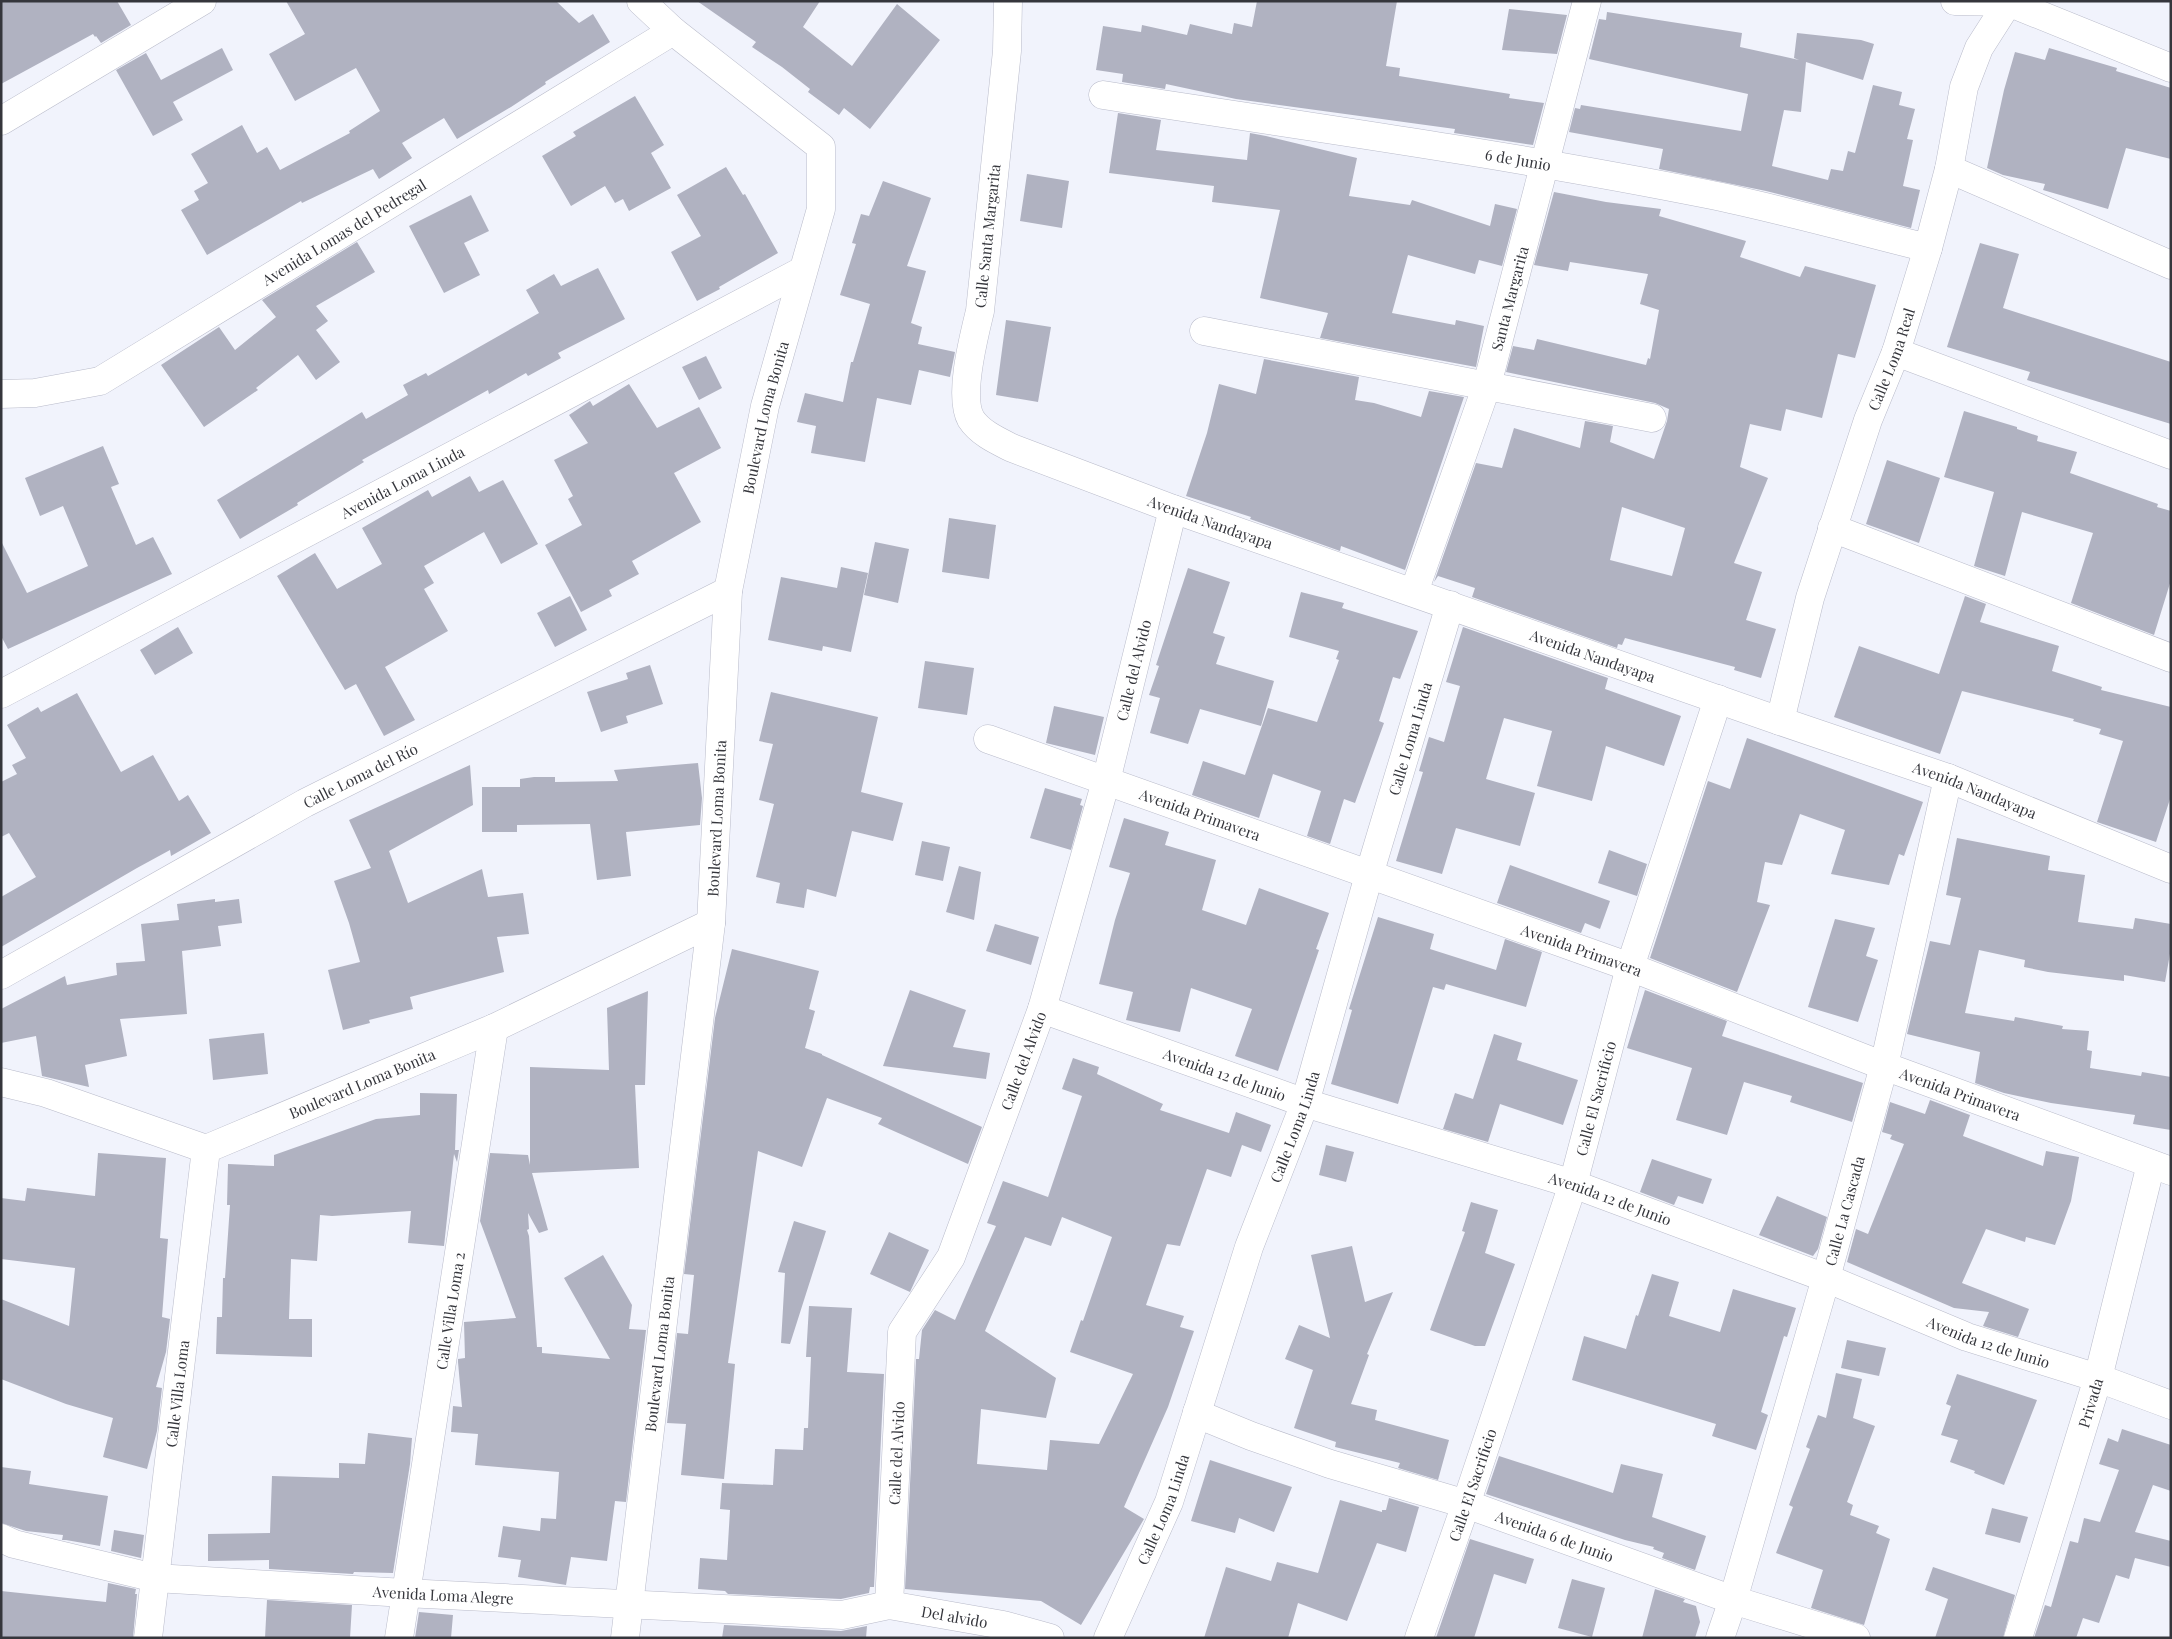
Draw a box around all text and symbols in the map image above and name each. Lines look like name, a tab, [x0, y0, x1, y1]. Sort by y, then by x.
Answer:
street label: 6 de Junio	[1484, 144, 1553, 175]
street label: Calle Santa Margarita	[969, 163, 1005, 309]
street label: Avenida Lomas del Pedregal	[257, 174, 430, 290]
street label: Santa Margarita	[1486, 243, 1533, 353]
street label: Calle Loma Real	[1863, 305, 1919, 414]
street label: Boulevard Loma Bonita	[738, 338, 793, 496]
street label: Avenida Loma Linda	[336, 441, 468, 523]
street label: Avenida Nandayapa	[1144, 490, 1276, 553]
street label: Calle del Alvido	[1111, 617, 1155, 723]
street label: Avenida Nandayapa	[1526, 624, 1659, 687]
street label: Calle Loma Linda	[1383, 679, 1437, 798]
street label: Calle Loma del Río	[299, 738, 421, 812]
street label: Boulevard Loma Bonita	[702, 739, 730, 897]
street label: Avenida Nandayapa	[1909, 756, 2040, 823]
street label: Avenida Primavera	[1136, 783, 1264, 845]
street label: Avenida Primavera	[1518, 919, 1645, 981]
street label: Calle del Alvido	[996, 1008, 1050, 1113]
street label: Calle El Sacrificio	[1571, 1039, 1620, 1158]
street label: Avenida 12 de Junio	[1160, 1043, 1289, 1105]
street label: Boulevard Loma Bonita	[286, 1044, 439, 1123]
street label: Avenida Primavera	[1896, 1062, 2024, 1125]
street label: Calle Loma Linda	[1265, 1068, 1324, 1185]
street label: Calle La Cascada	[1820, 1153, 1869, 1268]
street label: Avenida 12 de Junio	[1545, 1167, 1674, 1230]
street label: Calle Villa Loma 2	[431, 1251, 469, 1371]
street label: Boulevard Loma Bonita	[640, 1275, 679, 1433]
street label: Avenida 12 de Junio	[1923, 1311, 2053, 1372]
street label: Calle Villa Loma	[161, 1338, 193, 1449]
street label: Privada	[2073, 1375, 2108, 1430]
street label: Calle del Alvido	[884, 1401, 909, 1506]
street label: Calle El Sacrificio	[1444, 1426, 1501, 1544]
street label: Calle Loma Linda	[1132, 1451, 1194, 1568]
street label: Avenida 6 de Junio	[1492, 1505, 1616, 1566]
street label: Avenida Loma Alegre	[371, 1581, 514, 1608]
street label: Del alvido	[920, 1601, 989, 1632]

